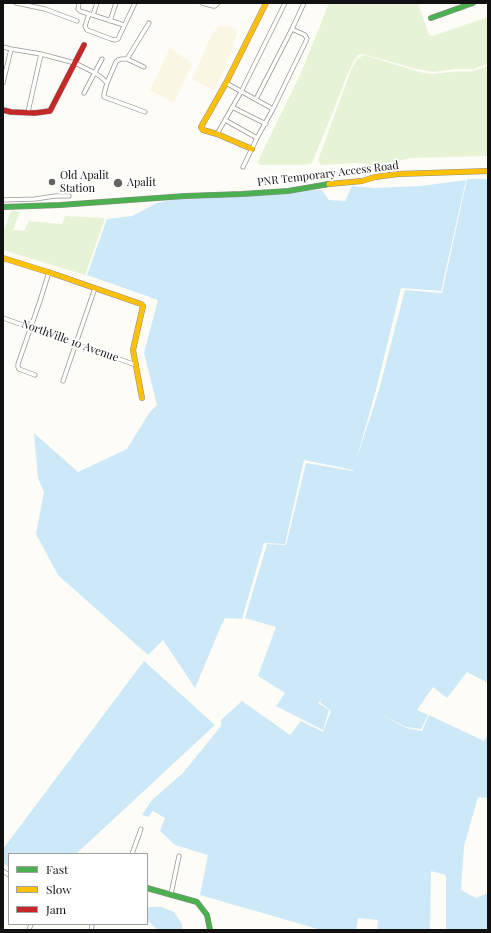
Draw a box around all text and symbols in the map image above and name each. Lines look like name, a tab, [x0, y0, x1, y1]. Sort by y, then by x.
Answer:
street label: PNR Temporary Access Road	[256, 159, 400, 189]
place label: Old Apalit Station	[60, 169, 109, 195]
place label: Apalit	[127, 176, 156, 190]
marker: Old Apalit Station	[47, 177, 57, 187]
marker: Apalit	[112, 177, 124, 189]
street label: NorthVille 10 Avenue	[20, 317, 120, 365]
legend	[8, 853, 148, 925]
text: Fast	[46, 861, 68, 877]
text: Slow	[46, 881, 72, 897]
text: Jam	[46, 901, 66, 917]

